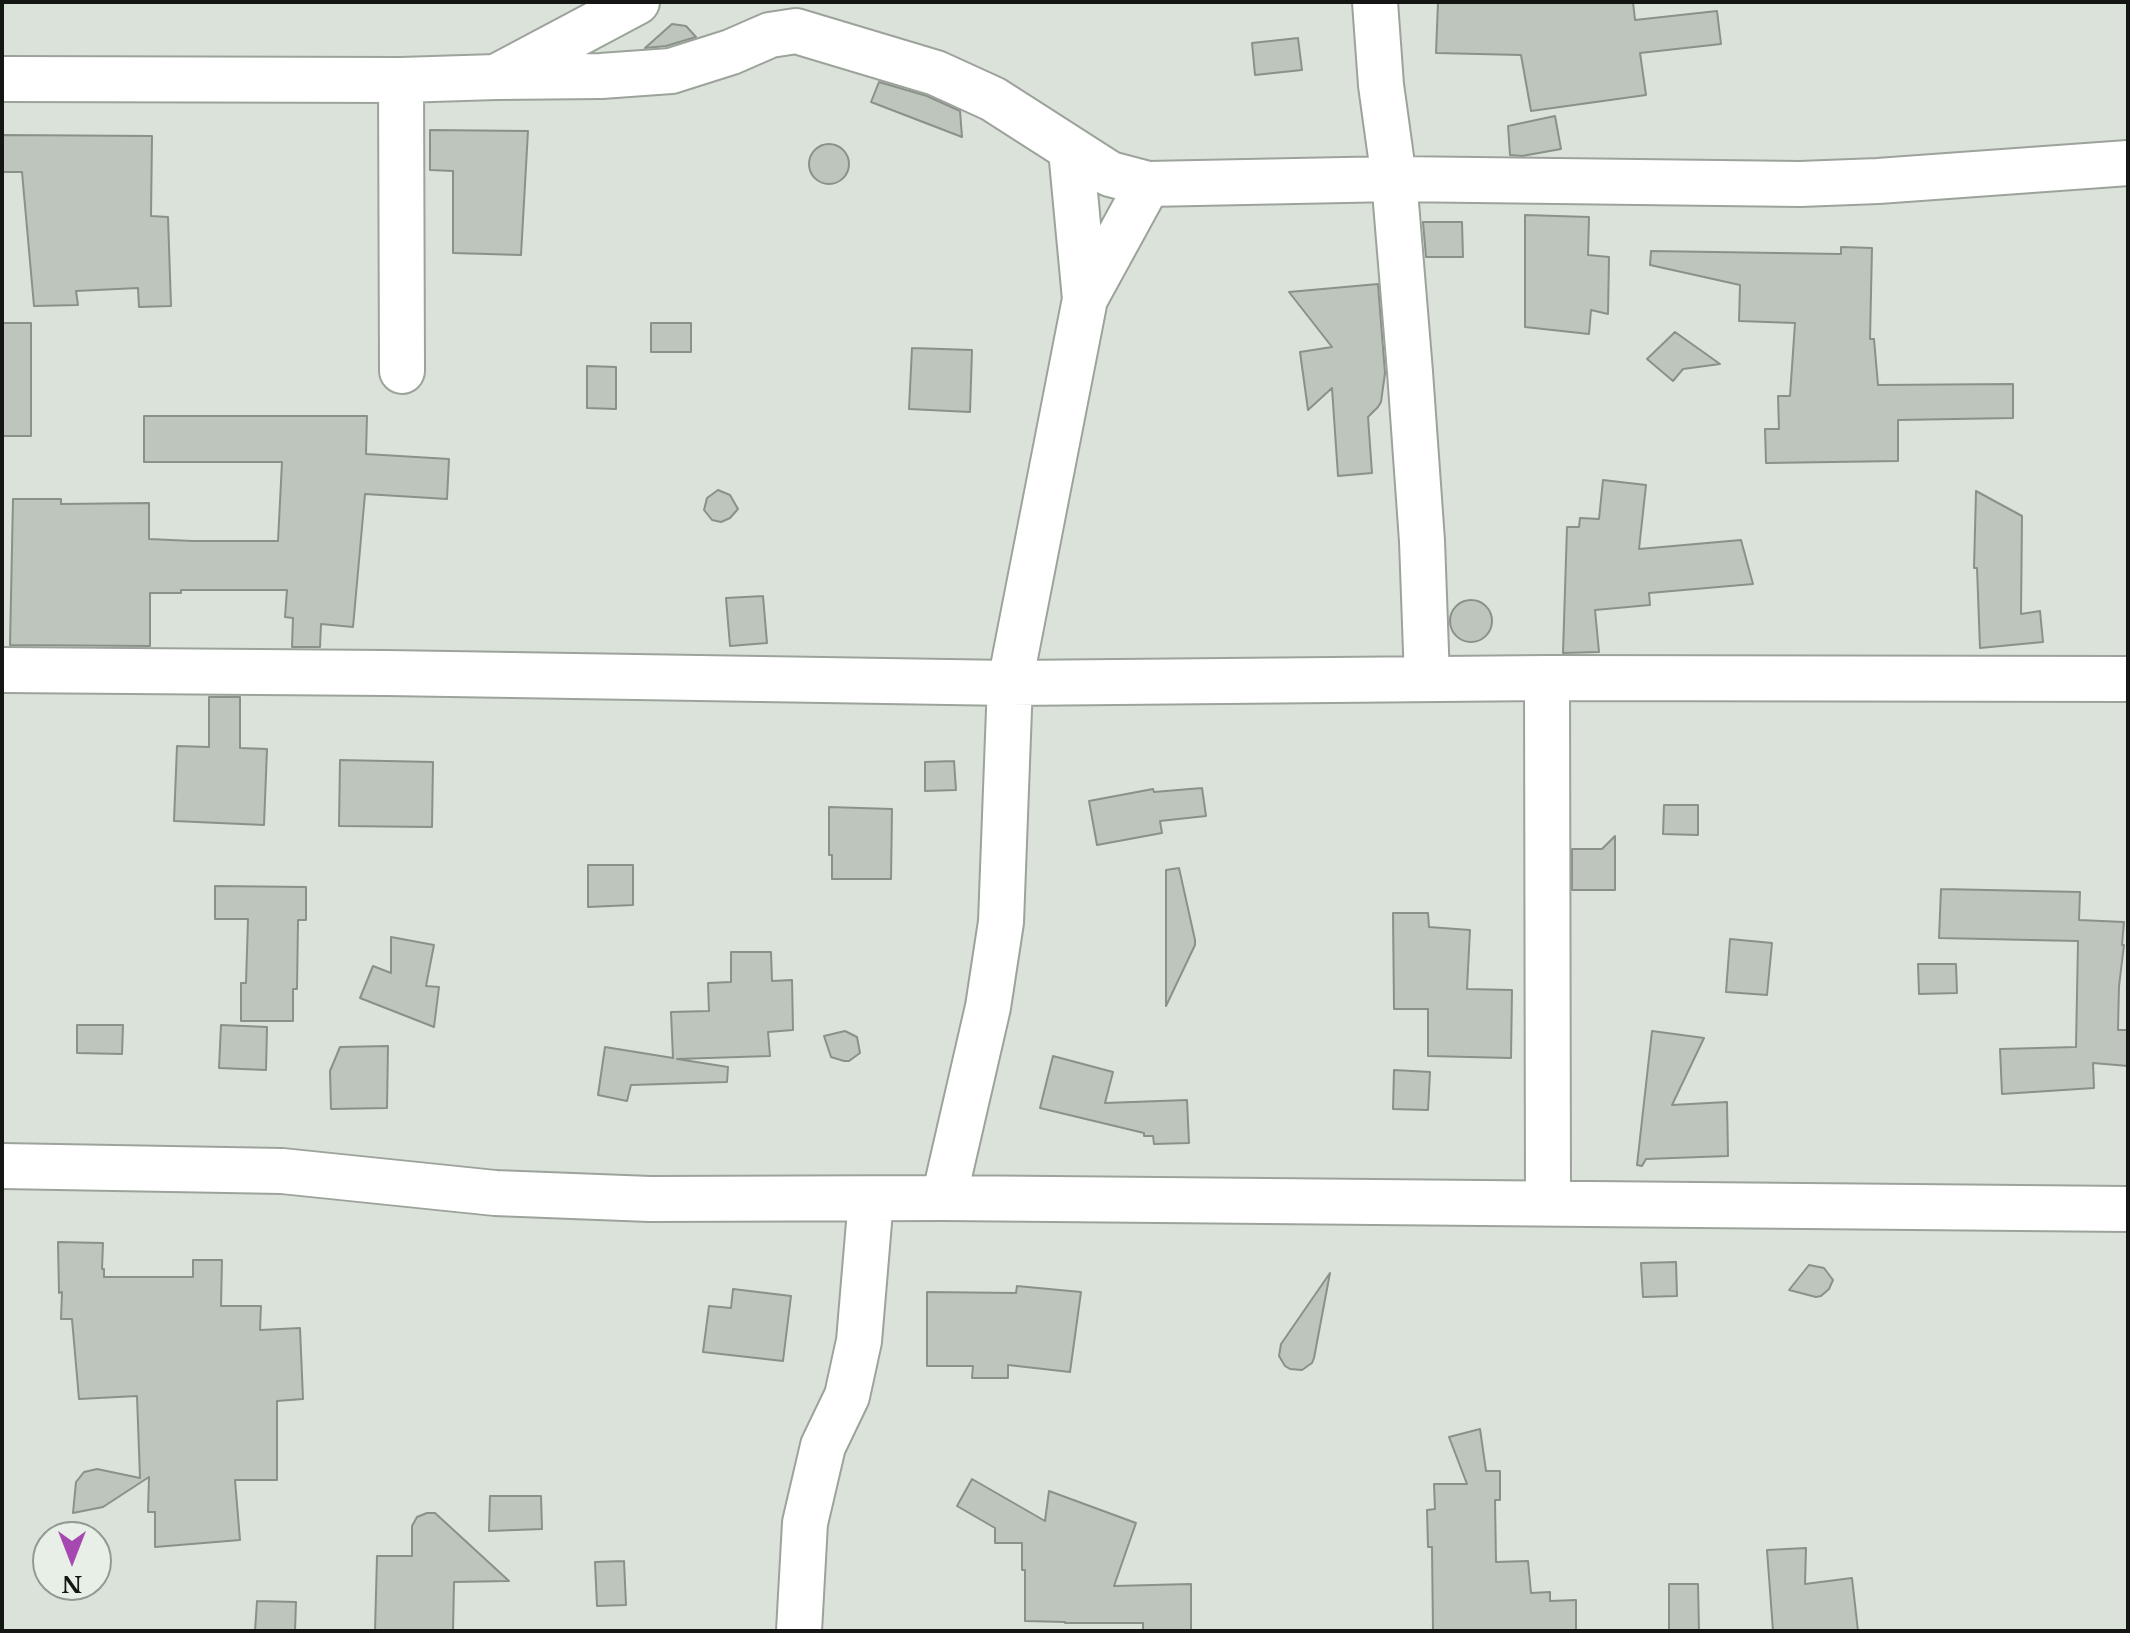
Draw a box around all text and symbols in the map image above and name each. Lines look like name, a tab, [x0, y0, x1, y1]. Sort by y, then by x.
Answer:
north arrow	[32, 1521, 112, 1601]
text: N	[62, 1570, 82, 1597]

